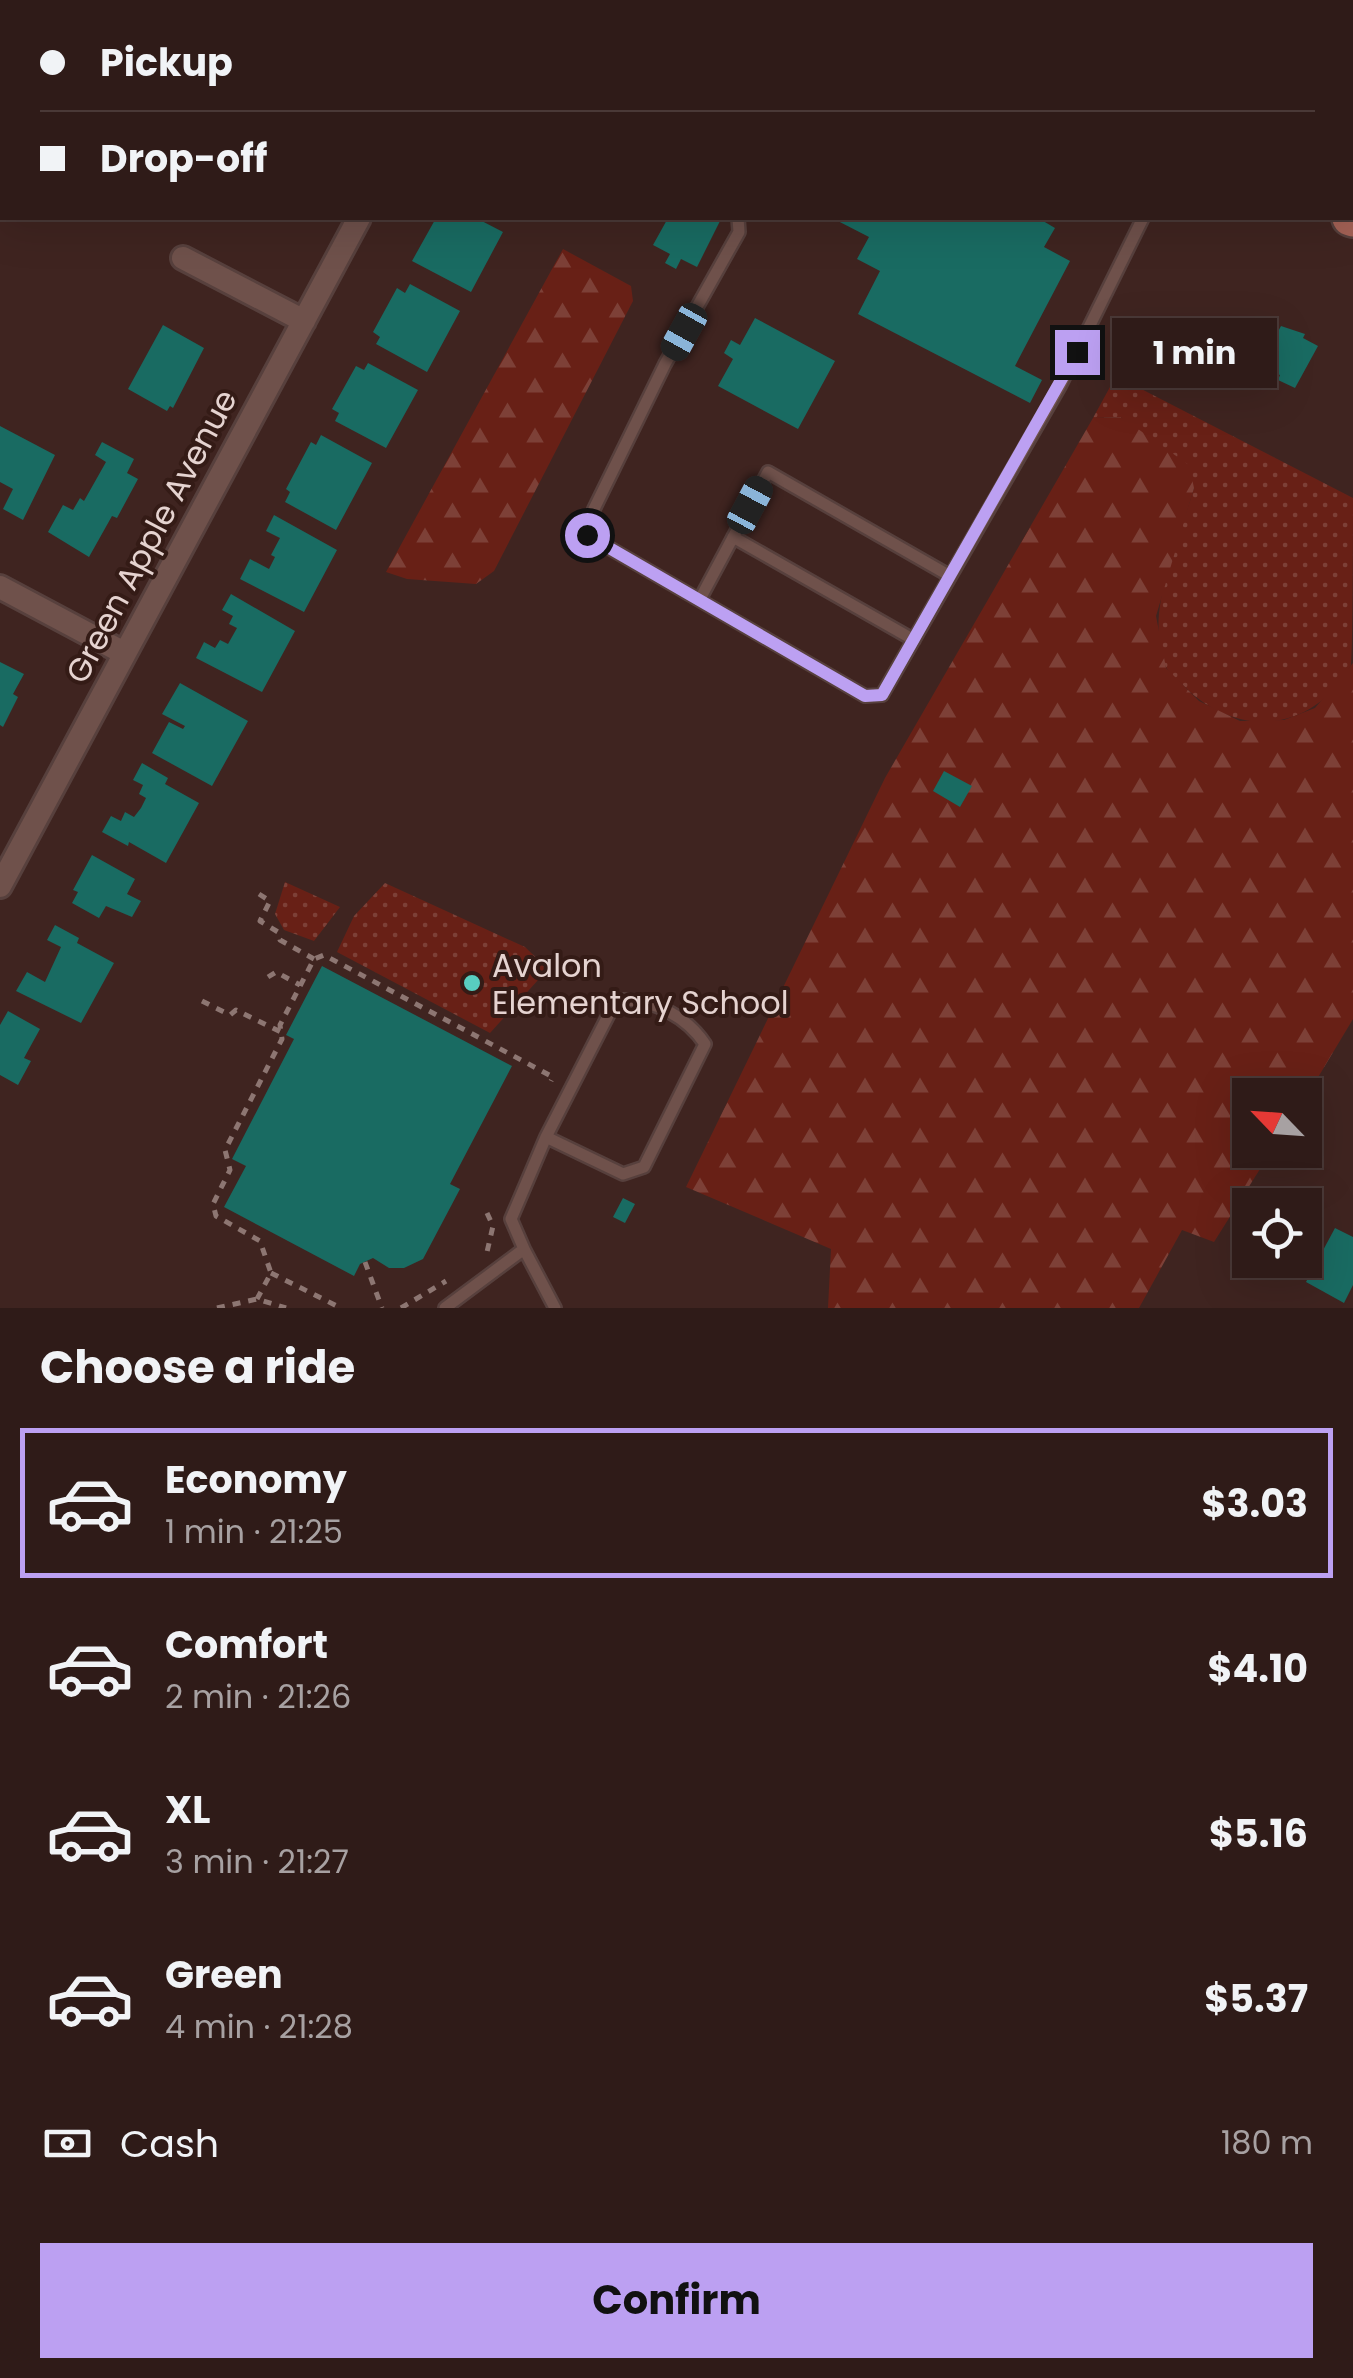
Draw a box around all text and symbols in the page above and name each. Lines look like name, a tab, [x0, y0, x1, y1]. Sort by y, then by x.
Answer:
text: Pickup	[100, 36, 233, 89]
text: Drop-off	[100, 132, 268, 185]
car	[656, 298, 712, 366]
callout: 1 min	[1112, 317, 1277, 387]
route end	[1055, 330, 1100, 375]
text: 1 min	[1153, 330, 1236, 375]
street label: Green Apple Avenue	[54, 381, 248, 691]
car	[723, 471, 777, 539]
route start	[565, 513, 610, 558]
place label: Avalon Elementary School	[492, 943, 789, 1025]
marker: Avalon Elementary School	[461, 972, 483, 994]
north arrow	[1232, 1078, 1322, 1168]
map controls	[1232, 1078, 1322, 1278]
button: locate	[1232, 1188, 1322, 1278]
text: Choose a ride	[40, 1336, 355, 1399]
text: Economy	[165, 1453, 347, 1506]
icon: car	[45, 1458, 135, 1548]
text: $3.03	[1202, 1477, 1308, 1530]
text: 1 min · 21:25	[165, 1509, 343, 1554]
text: Comfort	[165, 1618, 328, 1671]
icon: car	[45, 1623, 135, 1713]
text: $4.10	[1207, 1642, 1308, 1695]
text: 2 min · 21:26	[165, 1674, 351, 1719]
text: XL	[165, 1783, 210, 1836]
icon: car	[45, 1788, 135, 1878]
text: $5.16	[1209, 1807, 1308, 1860]
text: 3 min · 21:27	[165, 1839, 349, 1884]
text: Green	[165, 1948, 283, 2001]
icon: car	[45, 1953, 135, 2043]
text: $5.37	[1204, 1972, 1308, 2025]
text: 4 min · 21:28	[165, 2004, 353, 2049]
icon: cash	[40, 2116, 95, 2171]
text: Cash	[120, 2117, 219, 2170]
text: 180 m	[1221, 2120, 1313, 2165]
button: Confirm	[40, 2243, 1313, 2358]

